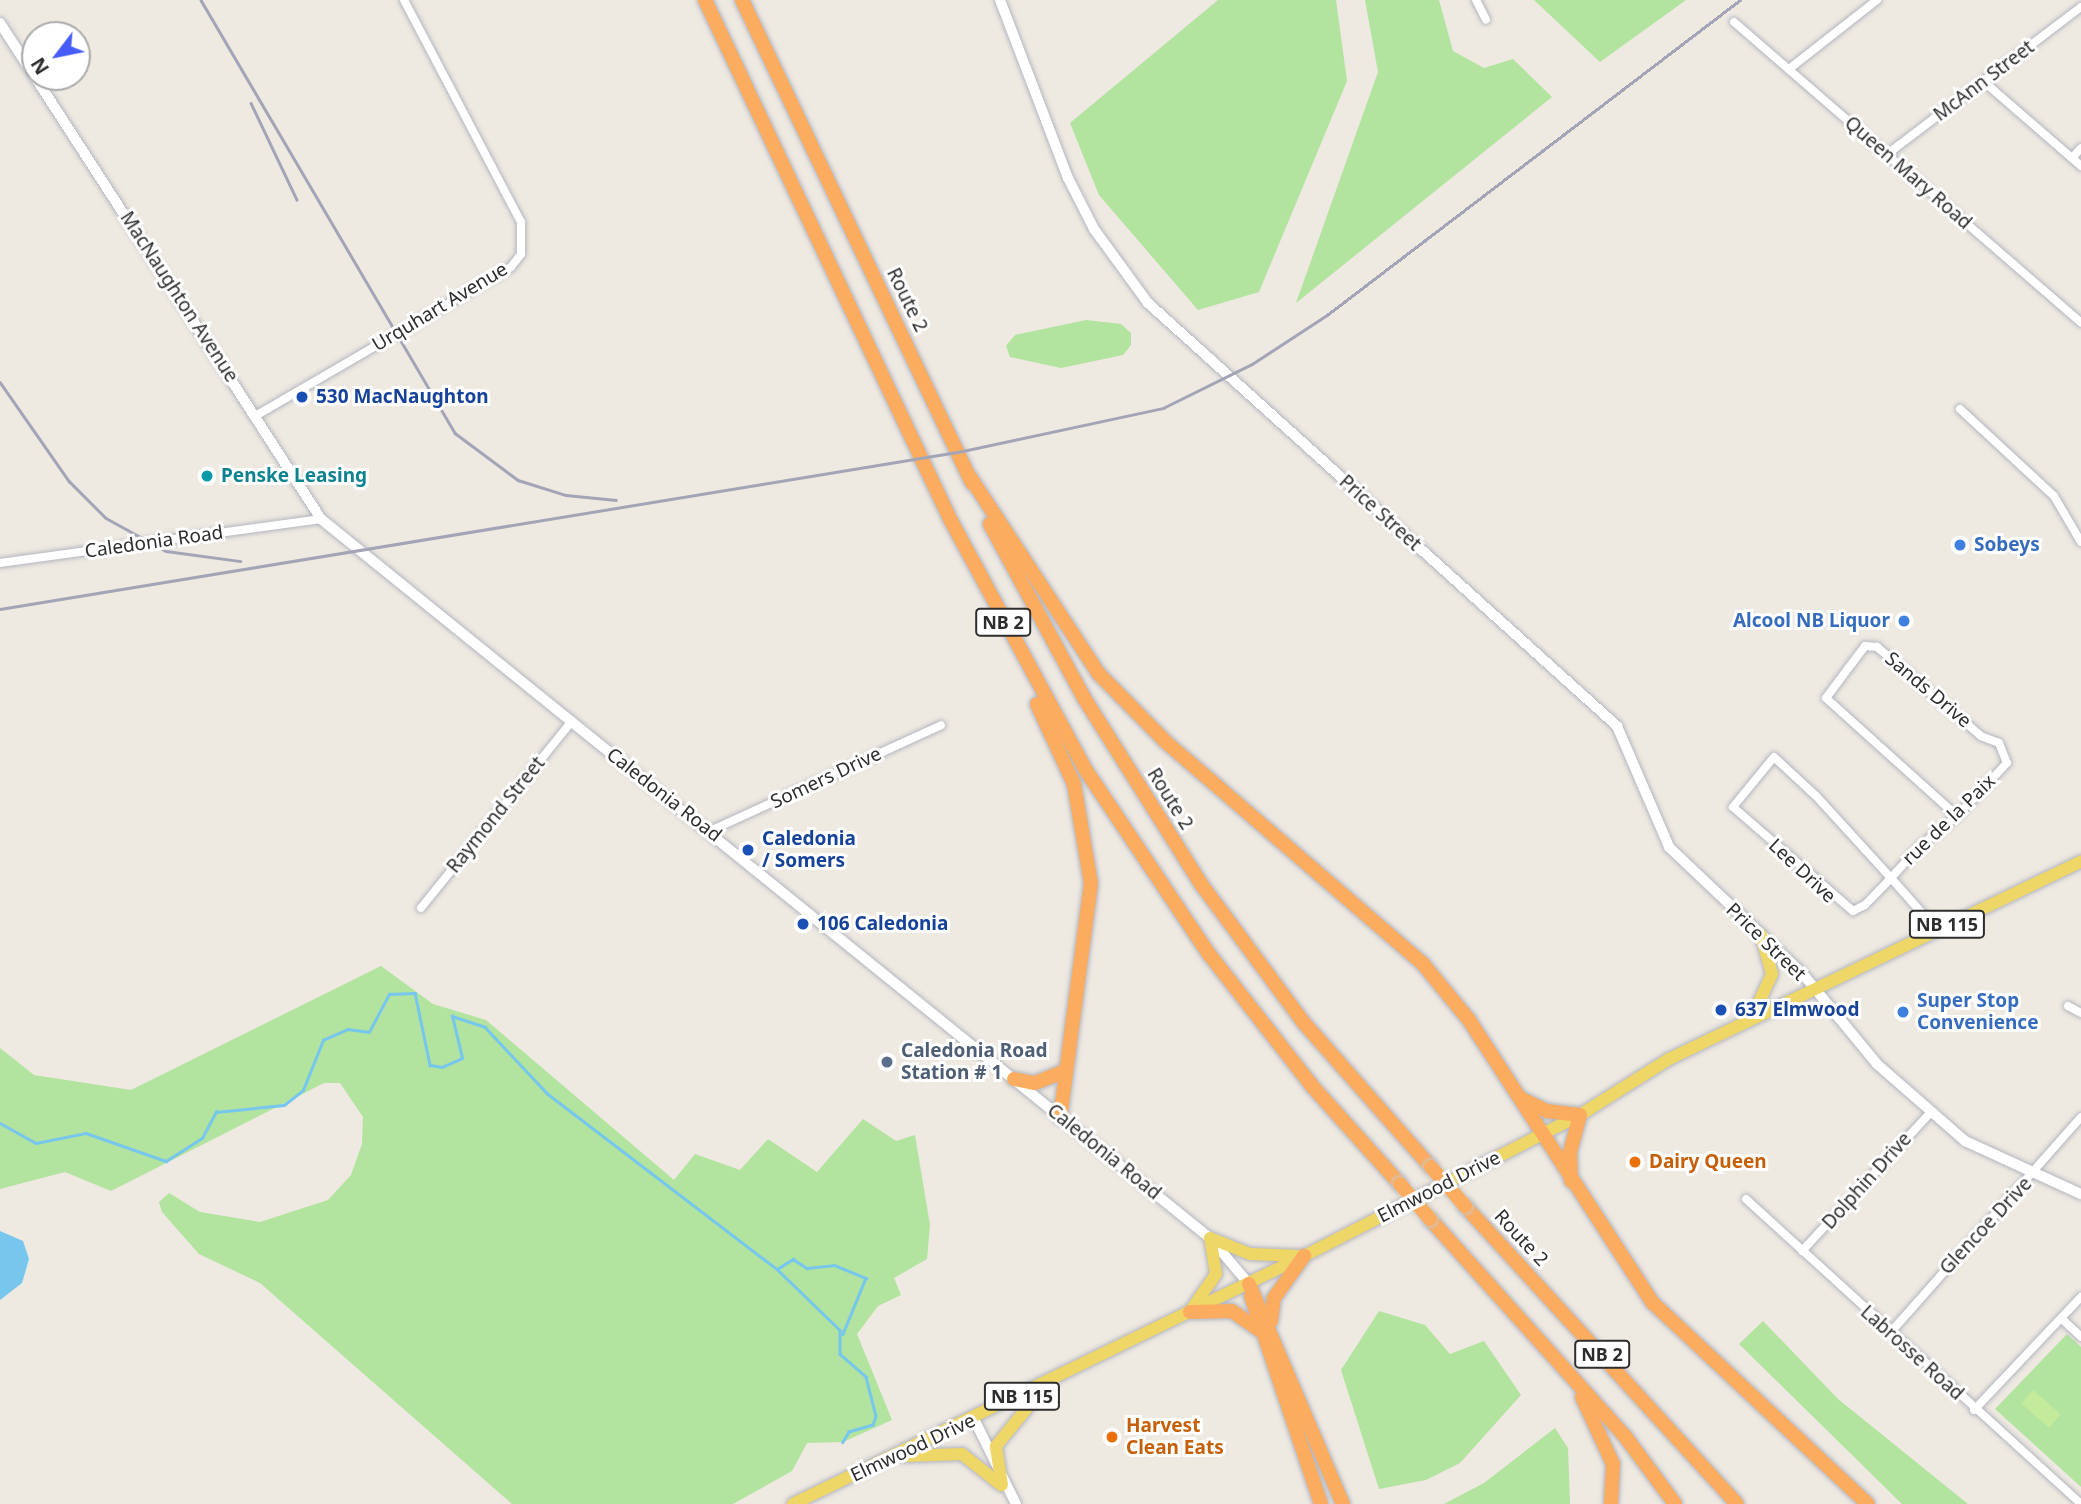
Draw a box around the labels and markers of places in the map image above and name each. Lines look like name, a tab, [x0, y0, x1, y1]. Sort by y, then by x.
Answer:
place label: 530 MacNaughton	[316, 386, 489, 408]
marker: 530 MacNaughton	[294, 389, 310, 405]
place label: Penske Leasing	[221, 465, 367, 487]
marker: Penske Leasing	[199, 468, 215, 484]
place label: Sobeys	[1974, 534, 2040, 556]
marker: Sobeys	[1952, 537, 1968, 553]
place label: Alcool NB Liquor	[1733, 610, 1890, 632]
marker: Alcool NB Liquor	[1896, 613, 1912, 629]
place label: Caledonia / Somers	[762, 828, 856, 872]
marker: Caledonia / Somers	[740, 842, 756, 858]
place label: 106 Caledonia	[817, 913, 948, 935]
marker: 106 Caledonia	[795, 916, 811, 932]
place label: Super Stop Convenience	[1917, 990, 2038, 1034]
place label: 637 Elmwood	[1735, 999, 1859, 1021]
marker: 637 Elmwood	[1713, 1002, 1729, 1018]
marker: Super Stop Convenience	[1895, 1004, 1911, 1020]
place label: Caledonia Road Station # 1	[901, 1040, 1048, 1084]
marker: Caledonia Road Station # 1	[879, 1054, 895, 1070]
place label: Dairy Queen	[1649, 1151, 1767, 1173]
marker: Dairy Queen	[1627, 1154, 1643, 1170]
place label: Harvest Clean Eats	[1126, 1415, 1224, 1459]
marker: Harvest Clean Eats	[1104, 1429, 1120, 1445]

